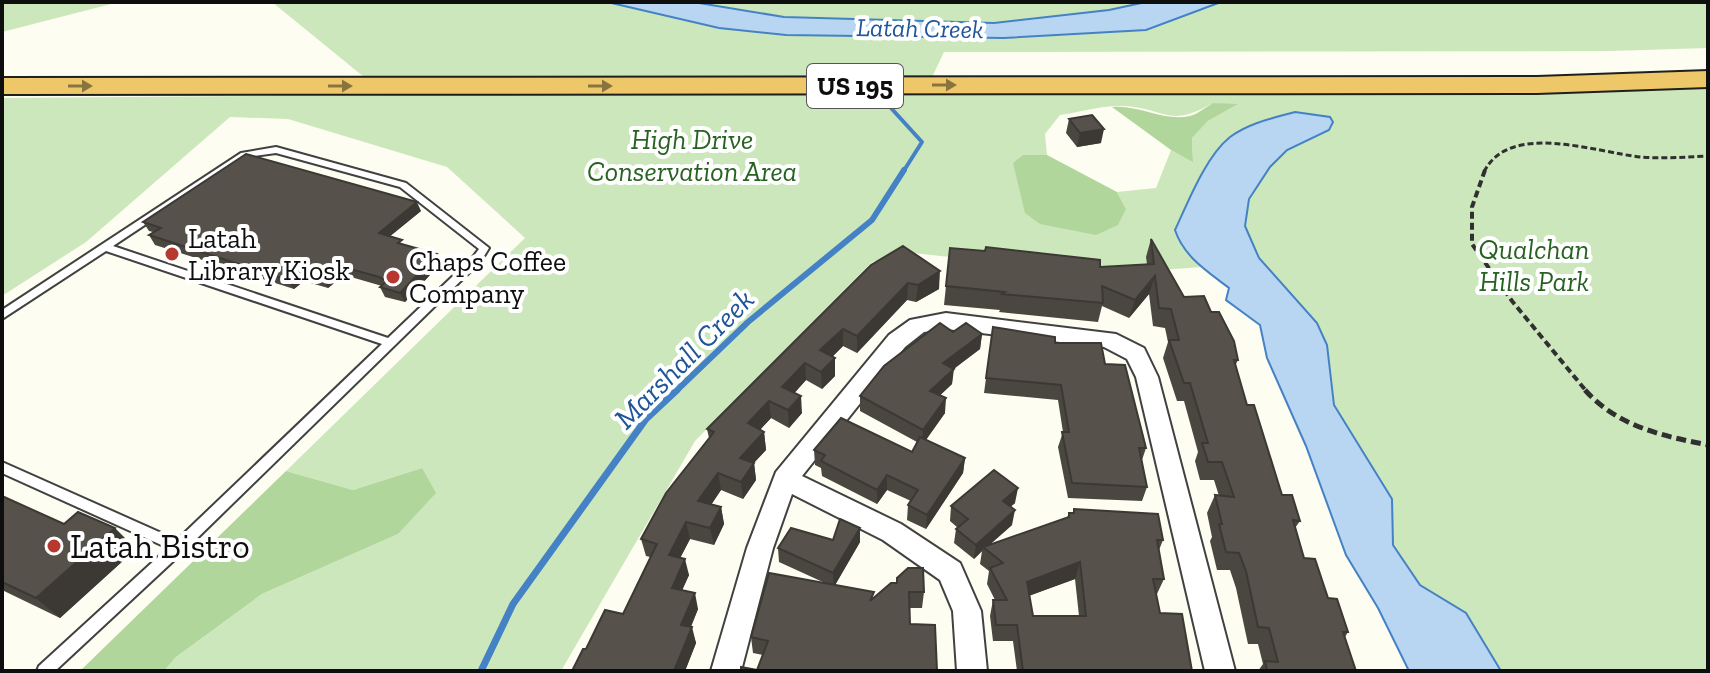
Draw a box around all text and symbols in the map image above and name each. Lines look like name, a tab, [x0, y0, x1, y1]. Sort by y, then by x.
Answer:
water label: Latah Creek	[856, 11, 984, 45]
road number: US 195	[807, 64, 903, 108]
one-way arrow	[932, 79, 957, 91]
one-way arrow	[68, 80, 93, 92]
one-way arrow	[328, 80, 353, 92]
one-way arrow	[588, 80, 613, 92]
park label: High Drive Conservation Area	[587, 123, 797, 188]
place label: Latah Library Kiosk	[188, 222, 351, 287]
park label: Qualchan Hills Park	[1479, 233, 1589, 298]
marker: Latah Library Kiosk	[163, 245, 181, 263]
place label: Chaps Coffee Company	[409, 245, 566, 310]
marker: Chaps Coffee Company	[384, 268, 402, 286]
water label: Marshall Creek	[607, 282, 761, 436]
place label: Latah Bistro	[70, 526, 250, 567]
marker: Latah Bistro	[45, 537, 63, 555]

